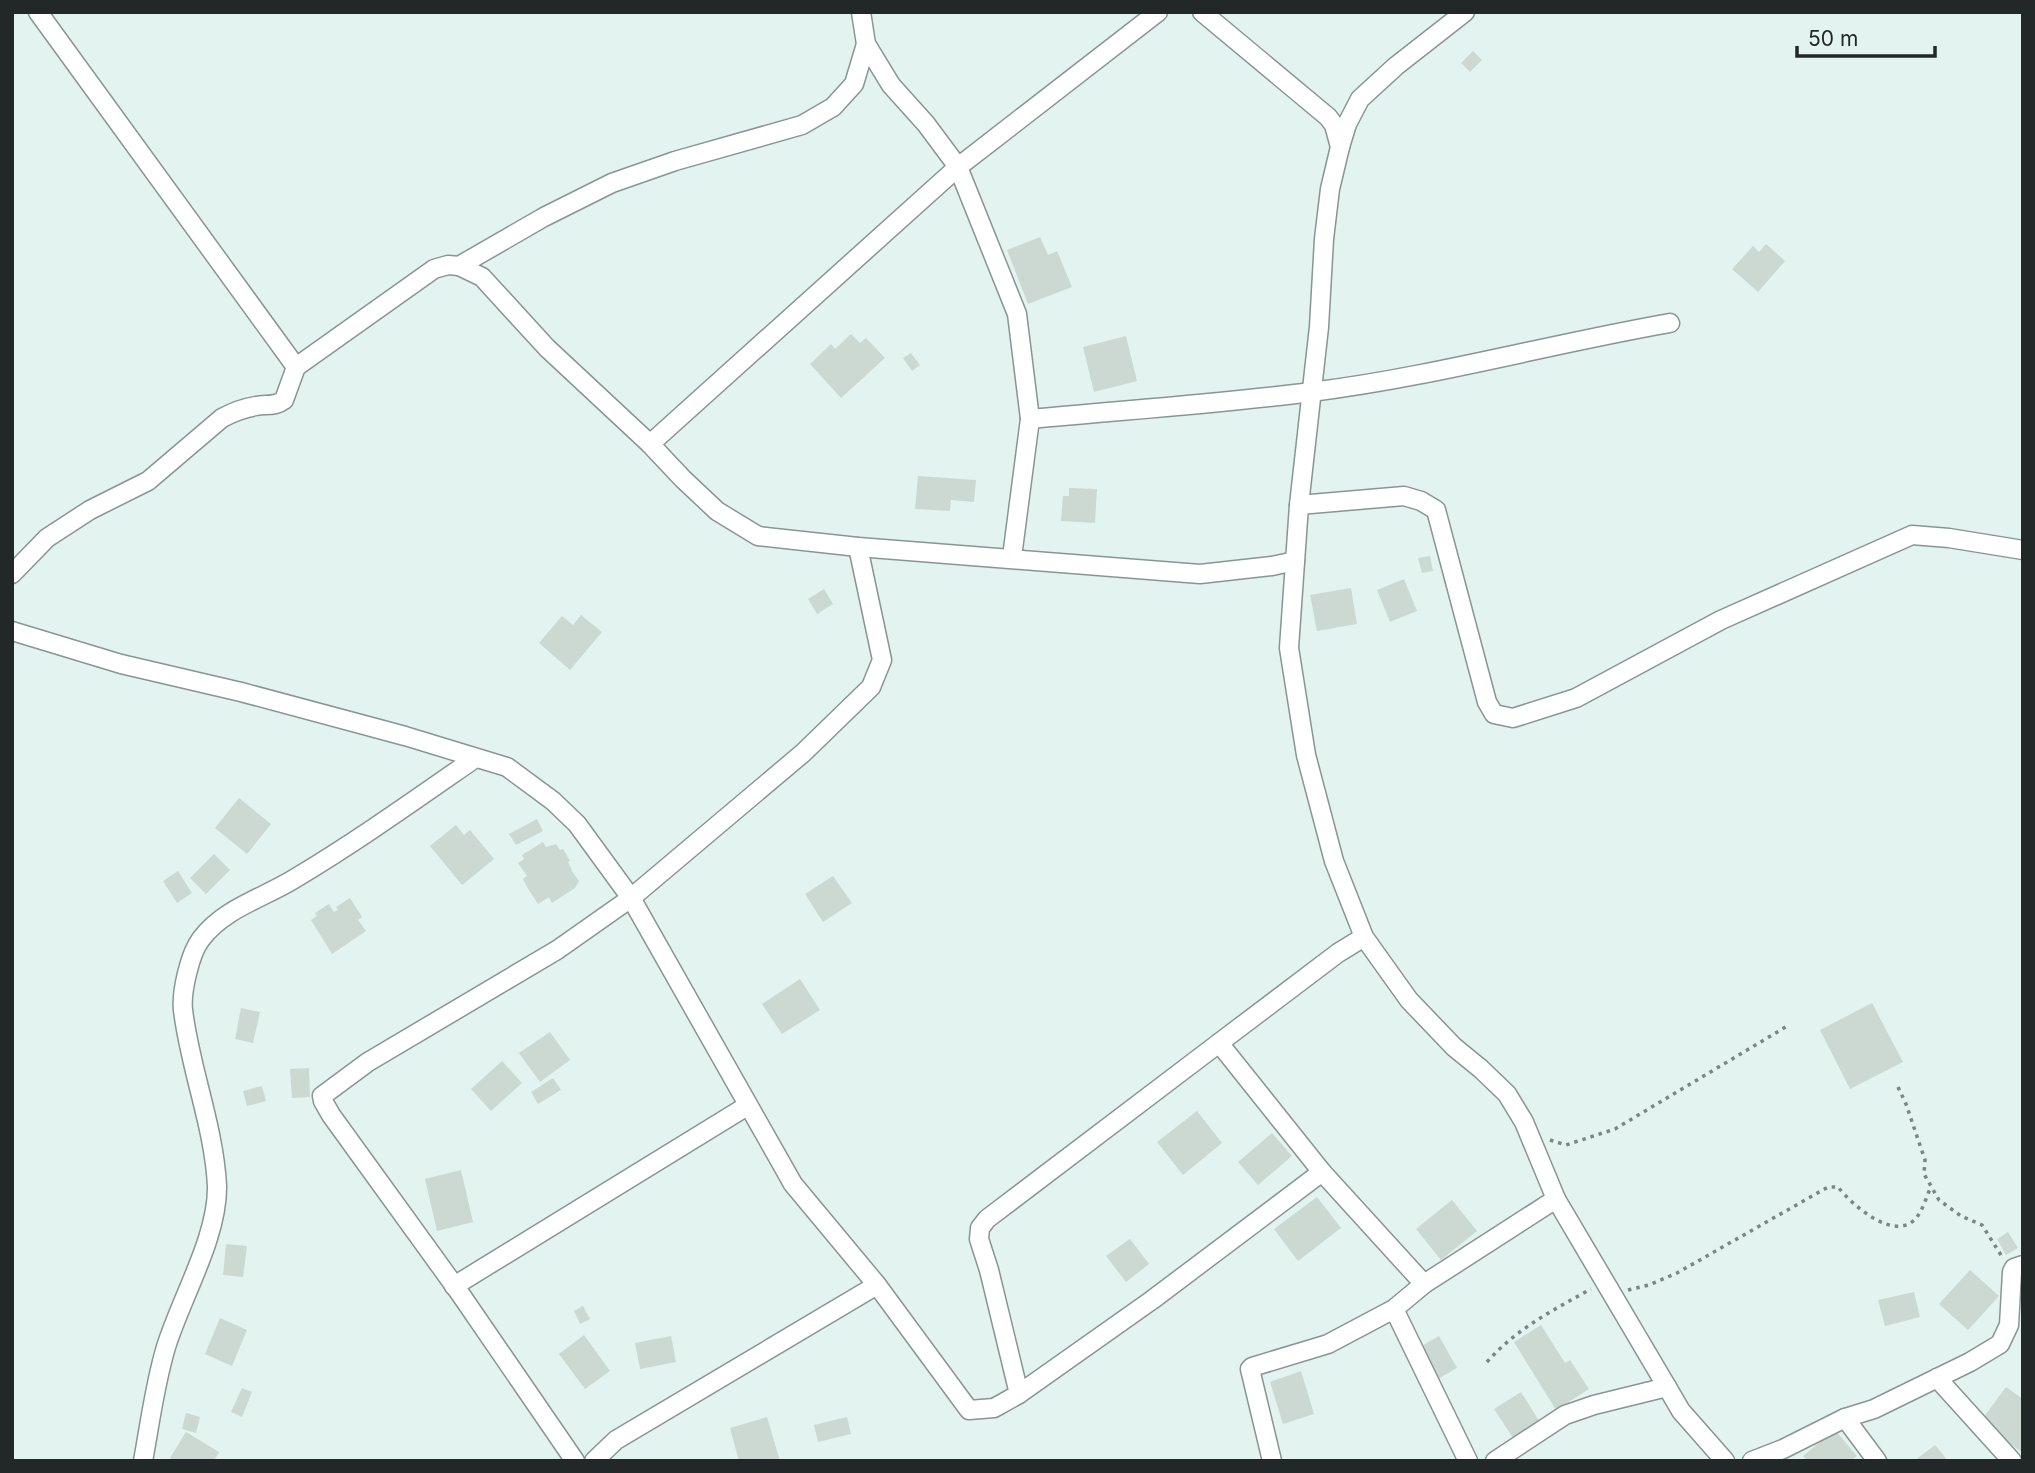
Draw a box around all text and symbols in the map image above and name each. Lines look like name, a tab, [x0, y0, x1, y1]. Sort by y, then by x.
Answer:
scale bar	[1797, 14, 1935, 58]
text: 50 m	[1808, 26, 1858, 51]

